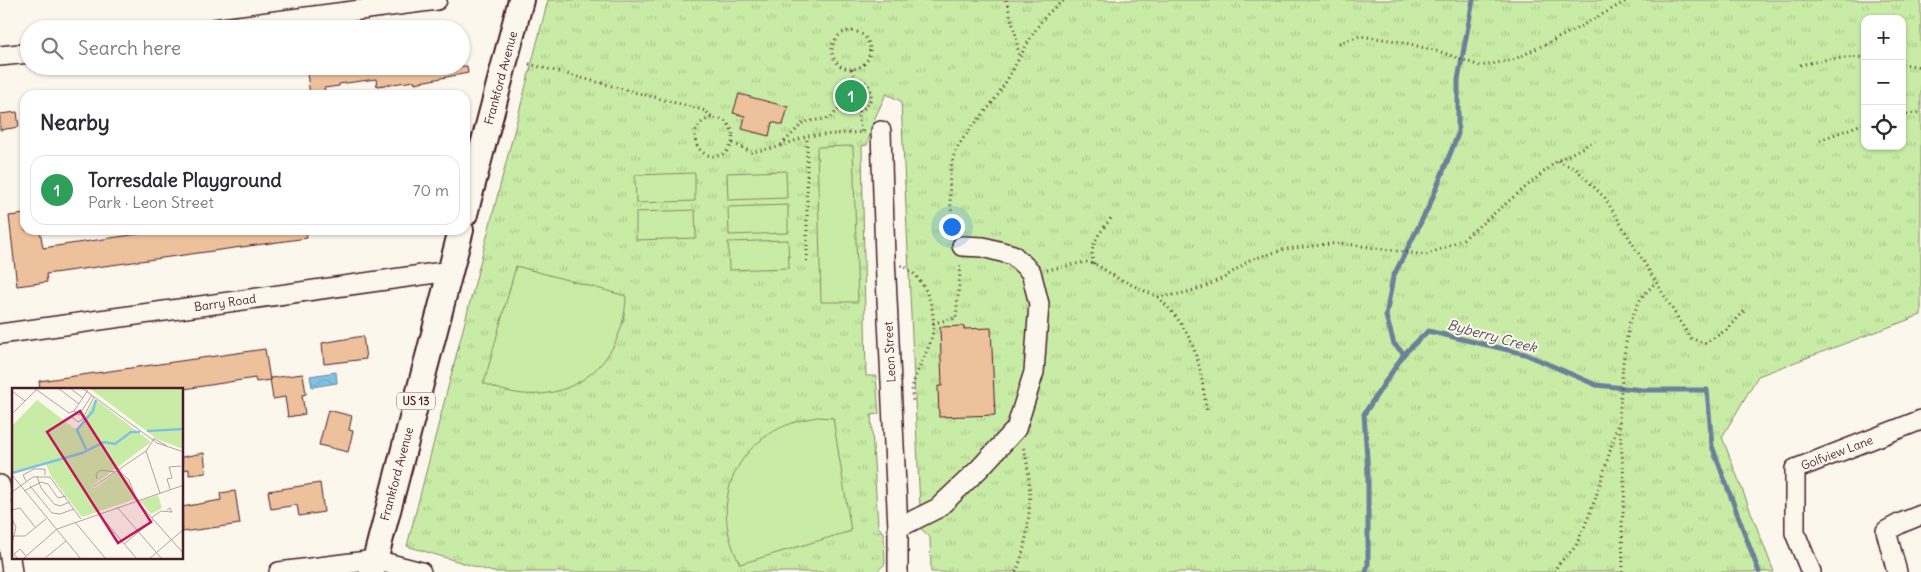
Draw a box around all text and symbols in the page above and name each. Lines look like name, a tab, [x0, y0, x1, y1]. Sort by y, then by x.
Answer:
map controls	[1861, 15, 1906, 150]
button: +	[1861, 15, 1906, 60]
search box	[20, 20, 470, 75]
street label: Frankford Avenue	[481, 29, 520, 126]
icon: search	[38, 34, 66, 62]
text: Search here	[78, 36, 181, 60]
button: −	[1861, 60, 1906, 105]
pin: 1	[835, 77, 867, 115]
button: locate	[1861, 105, 1906, 150]
text: Nearby	[40, 109, 110, 136]
text: Torresdale Playground	[88, 168, 282, 192]
text: 1	[54, 180, 60, 200]
text: 70 m	[413, 180, 449, 200]
text: Park · Leon Street	[88, 192, 214, 212]
your location	[939, 214, 965, 240]
street label: Barry Road	[193, 291, 257, 314]
water label: Byberry Creek	[1445, 315, 1539, 357]
street label: Leon Street	[880, 321, 899, 383]
inset map	[12, 388, 184, 560]
road number: US 13	[397, 392, 435, 410]
street label: Frankford Avenue	[377, 425, 416, 522]
street label: Golfview Lane	[1799, 432, 1875, 473]

